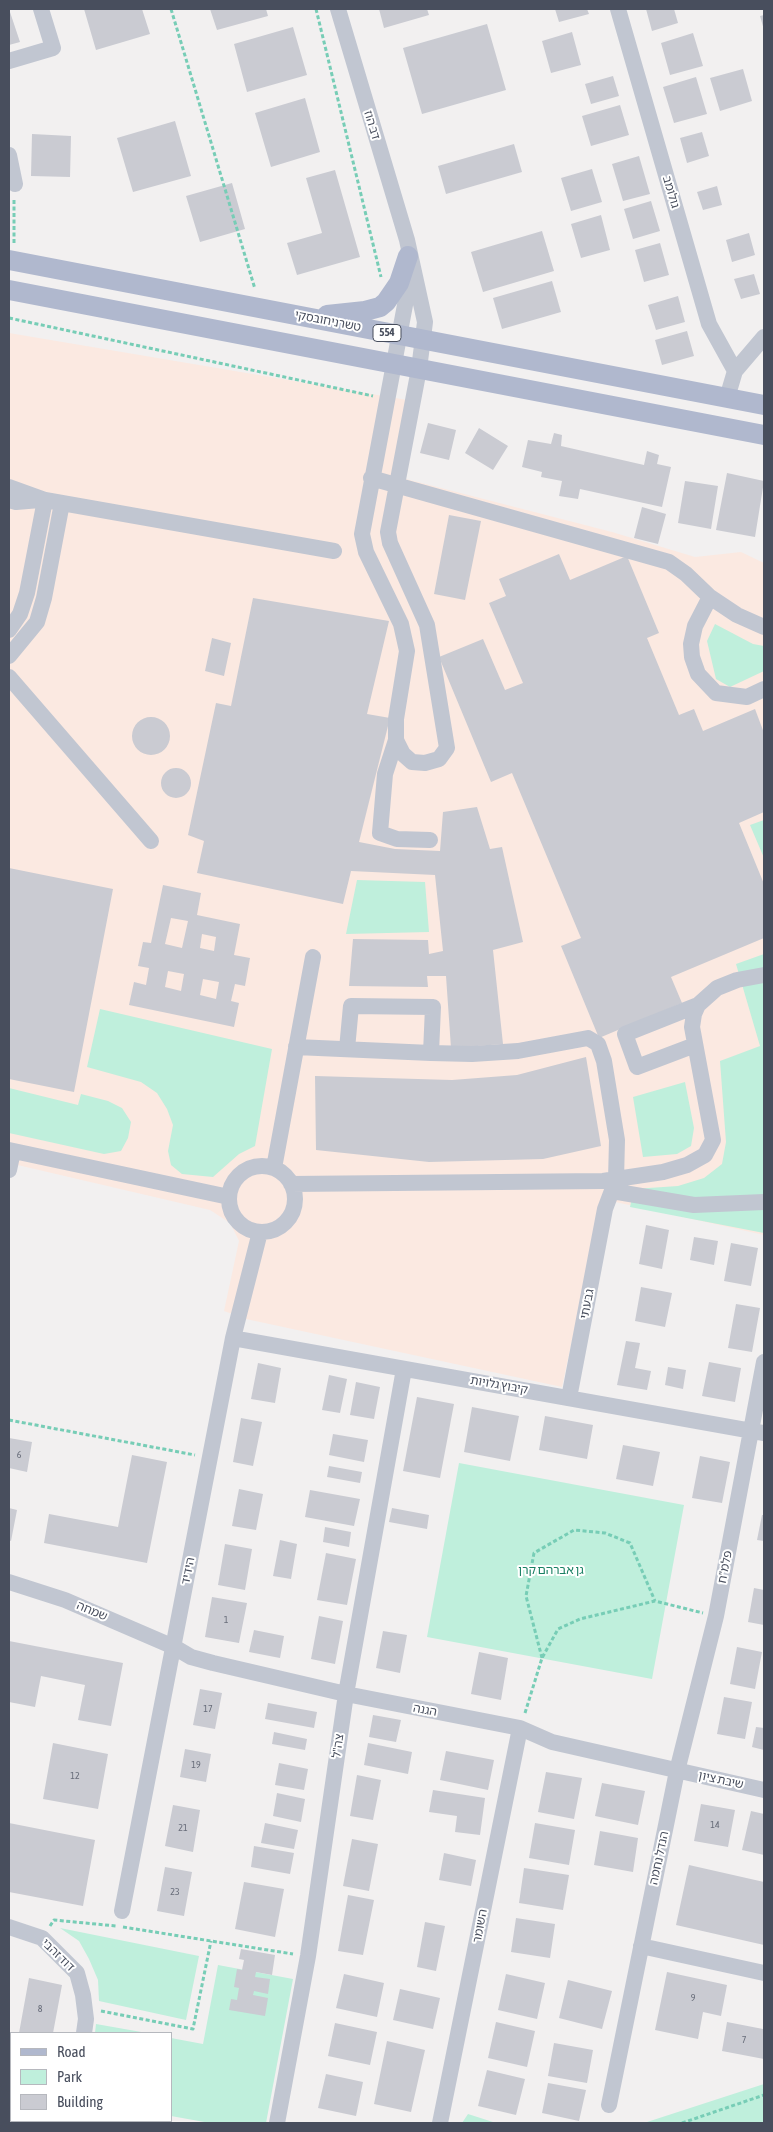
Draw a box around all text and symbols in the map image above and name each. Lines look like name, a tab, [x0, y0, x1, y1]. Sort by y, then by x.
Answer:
street label: דב הוז	[361, 109, 383, 141]
street label: גולומב	[660, 174, 682, 210]
street label: טשרניחובסקי	[294, 308, 362, 334]
road number: 554	[373, 324, 401, 342]
street label: גבעתי	[577, 1288, 597, 1320]
street label: קיבוץ גלויות	[469, 1373, 529, 1397]
house number: 6	[17, 1449, 21, 1461]
street label: פלמ"ח	[715, 1549, 735, 1585]
street label: הידיד	[178, 1556, 198, 1586]
park label: גן אברהם קרן	[518, 1563, 584, 1577]
street label: שמחה	[74, 1598, 110, 1624]
house number: 1	[224, 1614, 228, 1626]
street label: הגנה	[412, 1701, 438, 1719]
house number: 17	[203, 1703, 213, 1715]
street label: צה"ל	[329, 1733, 347, 1759]
house number: 19	[191, 1759, 201, 1771]
street label: שיבת ציון	[697, 1768, 745, 1792]
house number: 12	[70, 1770, 80, 1782]
house number: 14	[710, 1819, 720, 1831]
house number: 21	[178, 1822, 188, 1834]
street label: הנדל נחמה	[646, 1830, 672, 1886]
house number: 23	[170, 1886, 180, 1898]
street label: השומר	[470, 1908, 490, 1944]
street label: דוד זהבי	[39, 1936, 77, 1974]
house number: 9	[691, 1992, 695, 2004]
house number: 8	[38, 2003, 42, 2015]
legend	[10, 2032, 172, 2122]
house number: 7	[742, 2034, 746, 2046]
text: Road	[57, 2043, 86, 2060]
text: Park	[57, 2068, 82, 2085]
text: Building	[57, 2093, 103, 2110]

